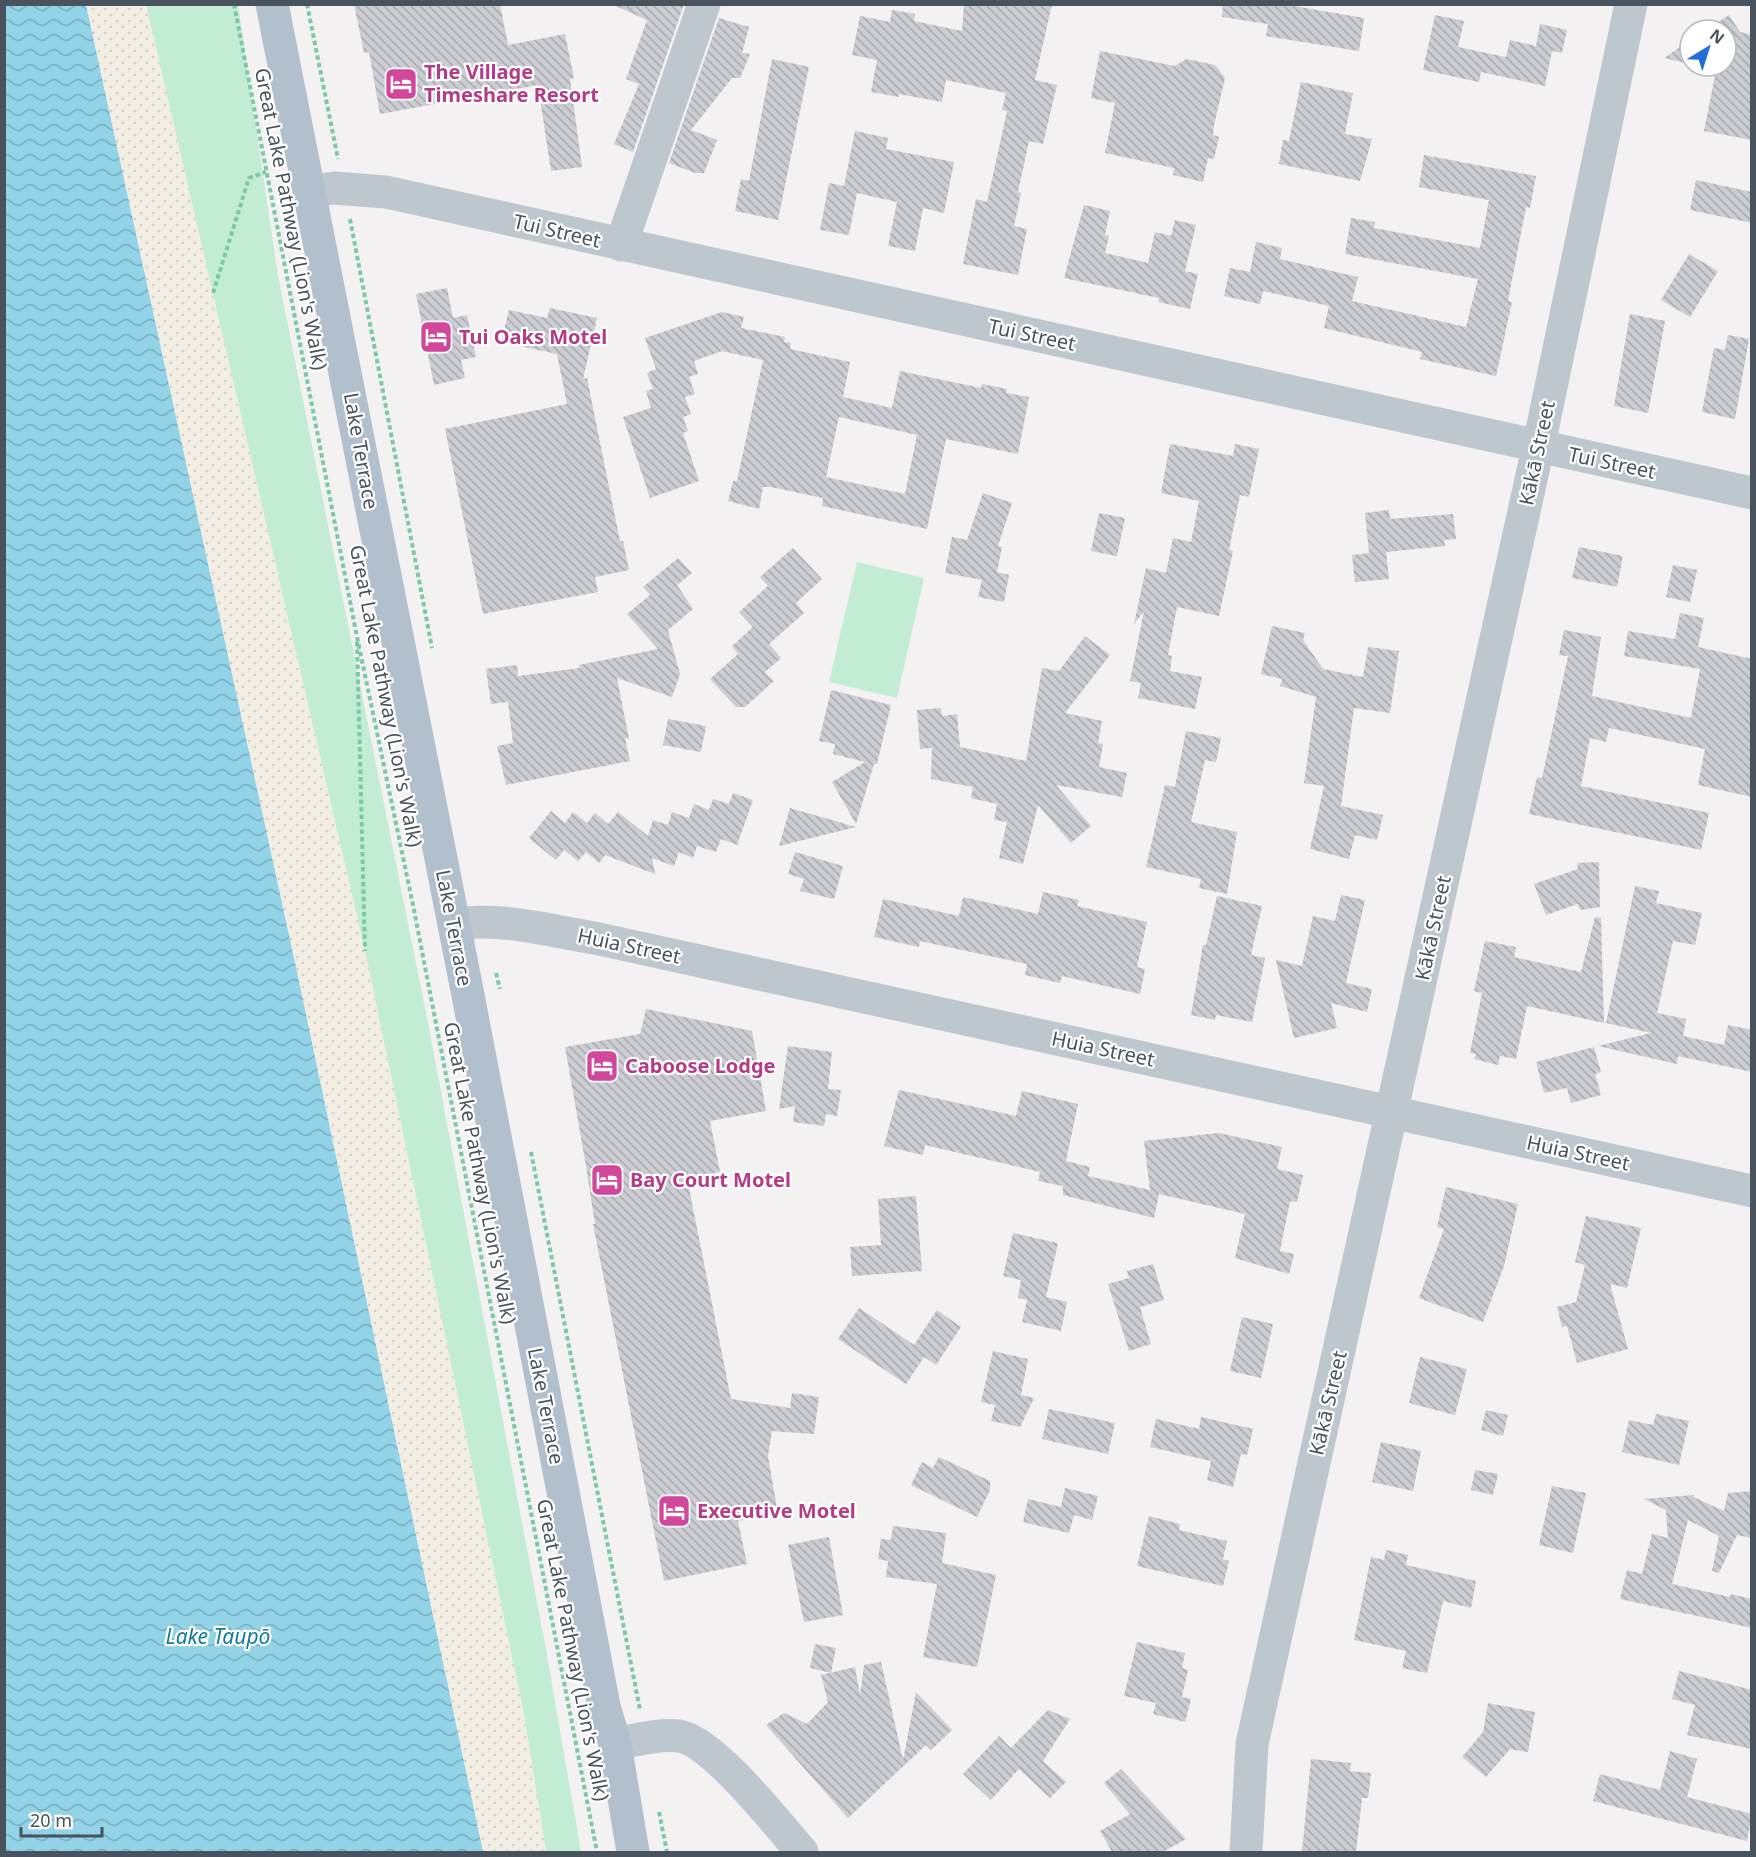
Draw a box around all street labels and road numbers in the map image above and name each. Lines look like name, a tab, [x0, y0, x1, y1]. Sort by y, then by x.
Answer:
street label: Great Lake Pathway (Lion's Walk)	[249, 66, 334, 372]
street label: Tui Street	[511, 207, 603, 254]
street label: Tui Street	[986, 312, 1078, 357]
street label: Lake Terrace	[338, 390, 385, 511]
street label: Kākā Street	[1512, 398, 1561, 508]
street label: Tui Street	[1566, 440, 1658, 485]
street label: Great Lake Pathway (Lion's Walk)	[344, 543, 429, 849]
street label: Lake Terrace	[430, 867, 479, 988]
street label: Kākā Street	[1408, 873, 1457, 983]
street label: Huia Street	[575, 921, 683, 970]
street label: Great Lake Pathway (Lion's Walk)	[438, 1020, 523, 1326]
street label: Huia Street	[1049, 1024, 1157, 1073]
street label: Huia Street	[1524, 1128, 1632, 1177]
street label: Lake Terrace	[522, 1345, 571, 1466]
street label: Kākā Street	[1302, 1348, 1353, 1458]
street label: Great Lake Pathway (Lion's Walk)	[531, 1497, 616, 1803]

